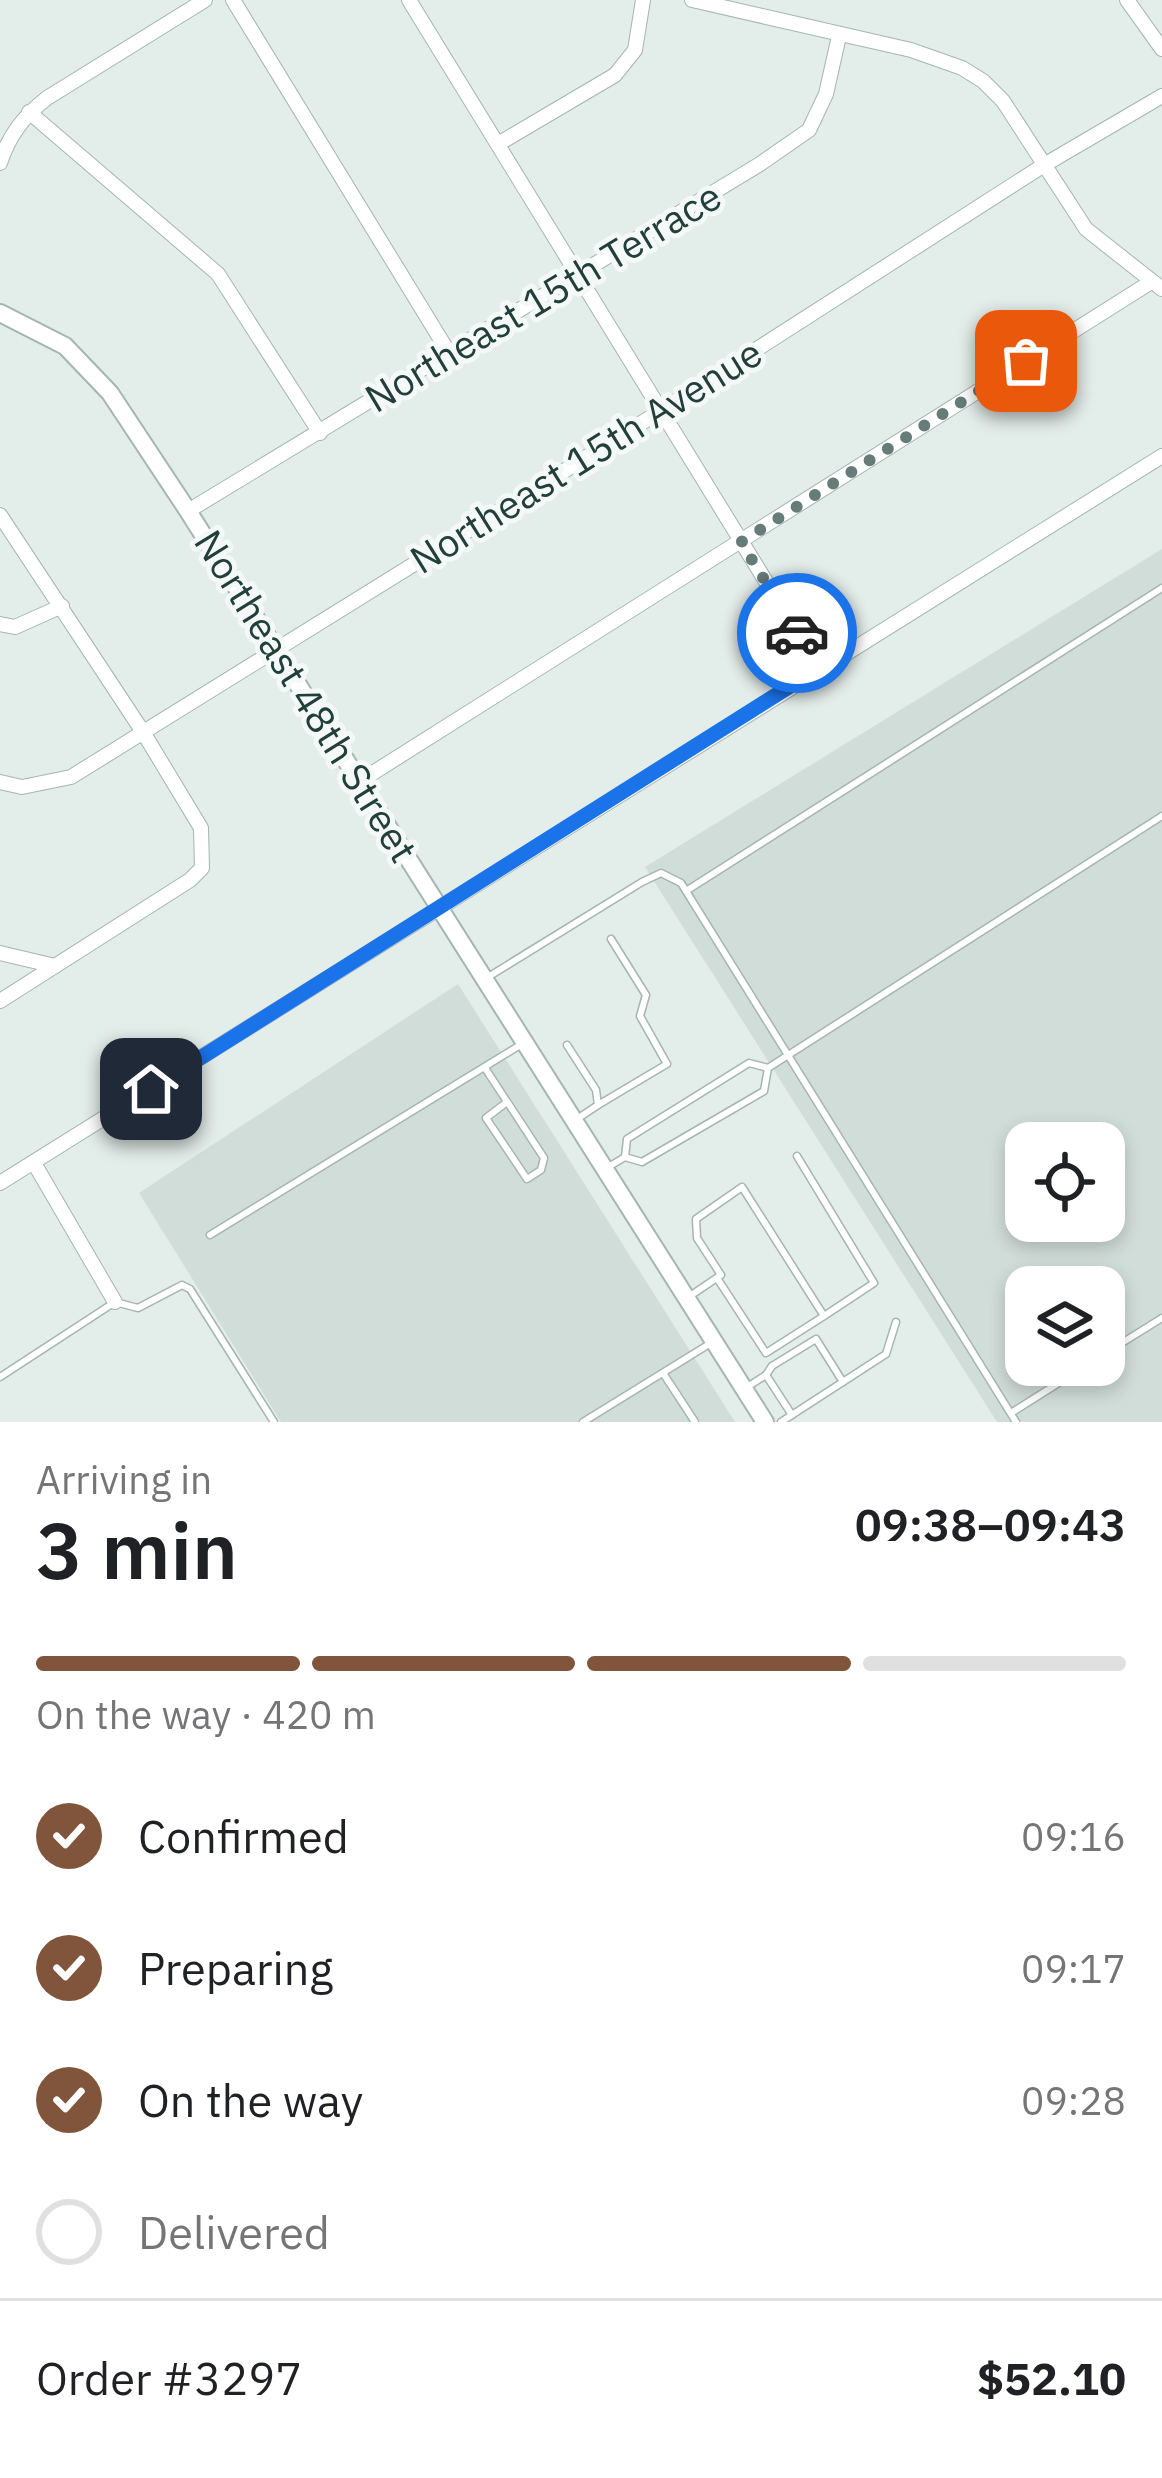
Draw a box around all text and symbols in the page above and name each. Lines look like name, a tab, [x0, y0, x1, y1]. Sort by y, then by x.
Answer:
street label: Northeast 15th Terrace	[355, 170, 730, 423]
pin	[975, 310, 1077, 412]
street label: Northeast 15th Avenue	[400, 326, 771, 585]
icon: bag	[993, 328, 1059, 394]
street label: Northeast 48th Street	[183, 520, 429, 871]
courier	[737, 573, 857, 693]
icon: car	[764, 600, 830, 666]
pin	[100, 1038, 202, 1140]
icon: home	[118, 1056, 184, 1122]
map controls	[1005, 1122, 1125, 1386]
button: locate	[1005, 1122, 1125, 1242]
button: layers	[1005, 1266, 1125, 1386]
text: Arriving in	[36, 1454, 212, 1505]
text: 09:38–09:43	[855, 1495, 1126, 1553]
text: 3 min	[36, 1499, 238, 1600]
text: On the way · 420 m	[36, 1689, 376, 1740]
icon: check	[36, 1803, 102, 1869]
text: Confirmed	[138, 1807, 349, 1865]
text: 09:16	[1021, 1811, 1126, 1862]
icon: check	[36, 1935, 102, 2001]
text: Preparing	[138, 1939, 333, 1997]
text: 09:17	[1021, 1943, 1126, 1994]
icon: check	[36, 2067, 102, 2133]
text: On the way	[138, 2071, 363, 2129]
text: 09:28	[1021, 2075, 1126, 2126]
text: Delivered	[138, 2203, 330, 2261]
text: Order #3297	[36, 2349, 302, 2407]
text: $52.10	[977, 2349, 1126, 2407]

